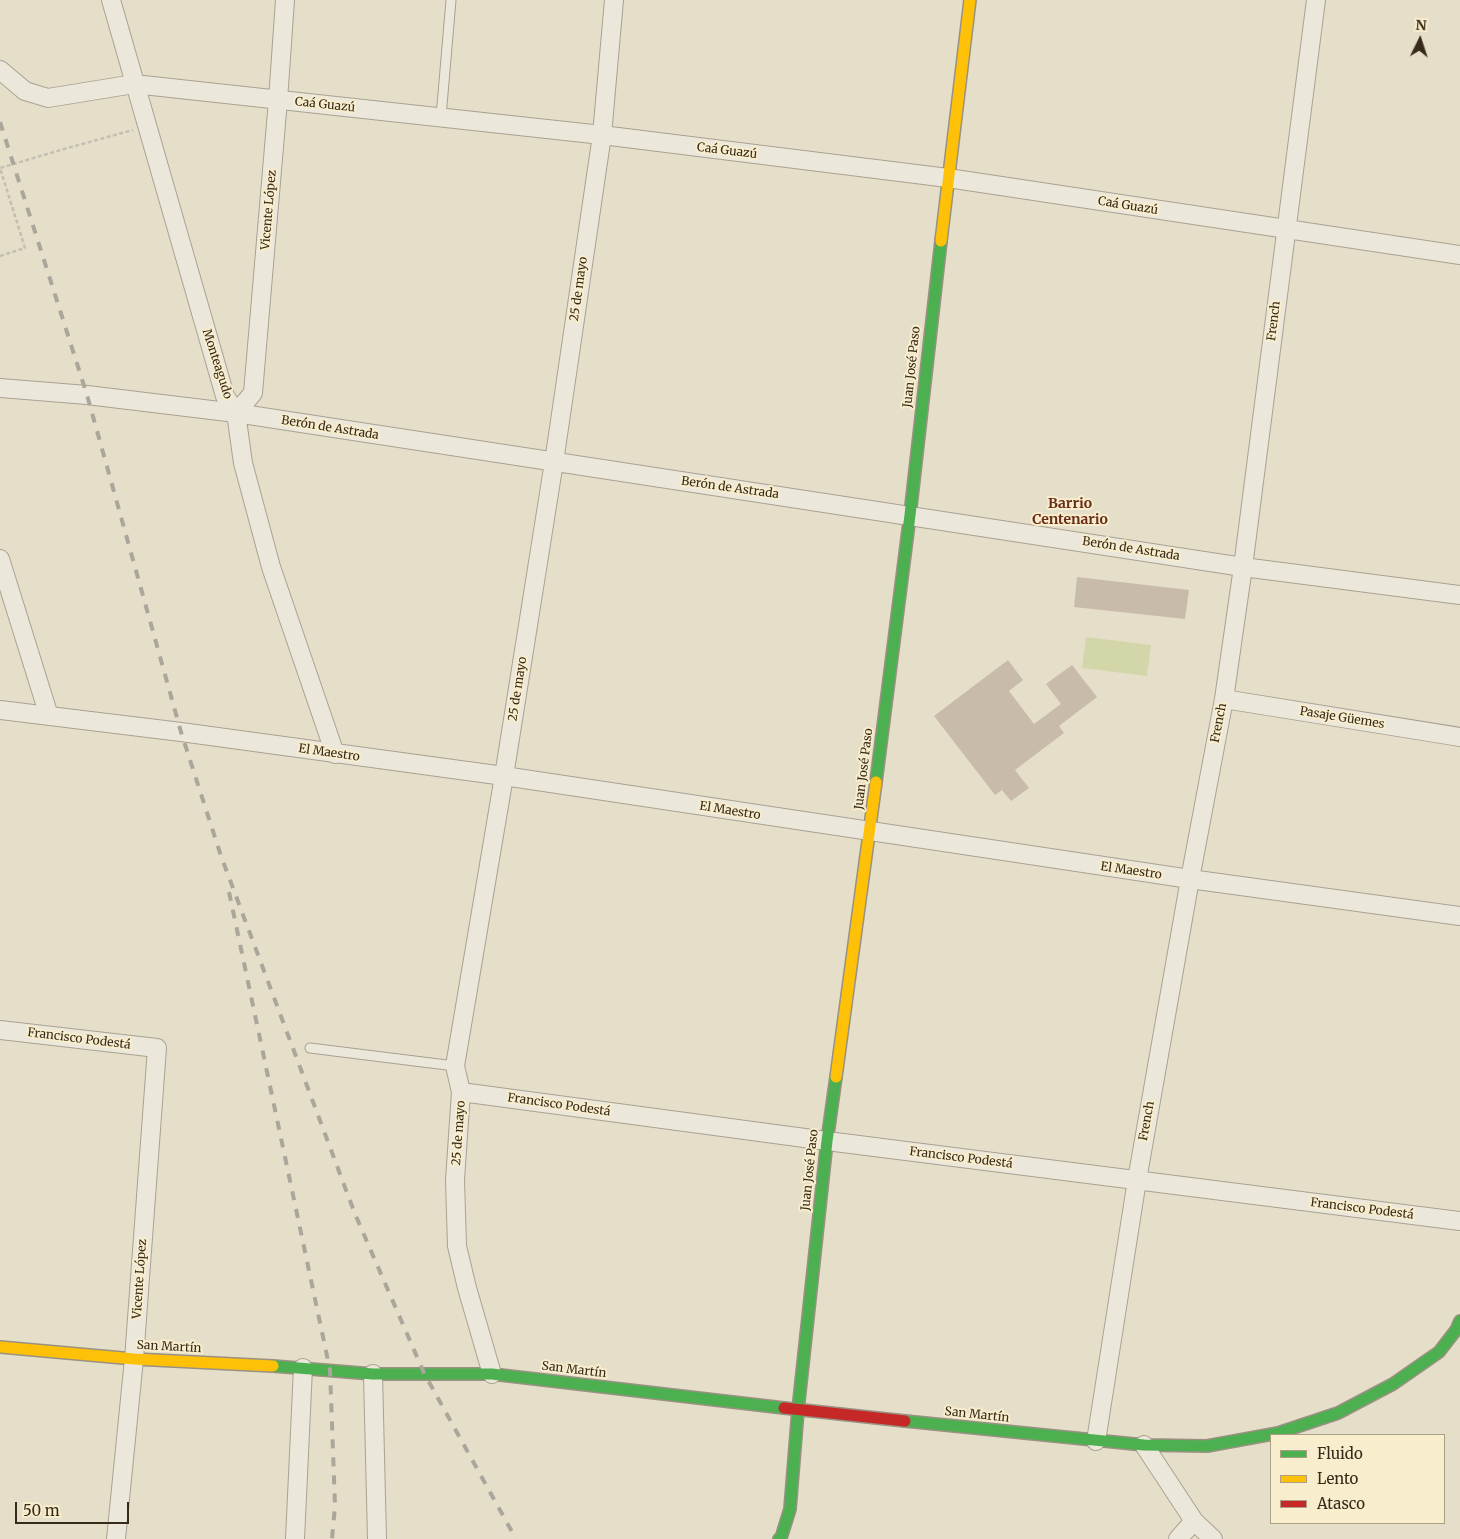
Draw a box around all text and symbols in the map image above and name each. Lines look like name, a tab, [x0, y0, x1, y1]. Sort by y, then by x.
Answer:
north arrow	[1395, 15, 1445, 65]
text: N	[1415, 16, 1427, 34]
street label: Caá Guazú	[294, 95, 356, 115]
street label: Caá Guazú	[696, 140, 758, 162]
street label: Vicente López	[258, 169, 280, 251]
street label: Caá Guazú	[1097, 194, 1159, 218]
street label: 25 de mayo	[567, 256, 591, 322]
street label: French	[1264, 300, 1284, 342]
street label: Juan José Paso	[901, 326, 923, 408]
street label: Monteagudo	[199, 327, 235, 401]
street label: Berón de Astrada	[280, 413, 380, 443]
street label: Berón de Astrada	[680, 474, 780, 502]
district label: Barrio Centenario	[1032, 496, 1108, 528]
street label: Berón de Astrada	[1081, 534, 1181, 564]
street label: 25 de mayo	[506, 656, 530, 722]
street label: French	[1208, 702, 1230, 744]
street label: Pasaje Güemes	[1299, 704, 1385, 732]
street label: Juan José Paso	[852, 728, 876, 810]
street label: El Maestro	[297, 742, 361, 764]
street label: El Maestro	[698, 799, 762, 823]
street label: El Maestro	[1099, 860, 1163, 882]
street label: Francisco Podestá	[27, 1026, 131, 1052]
street label: Francisco Podestá	[507, 1091, 611, 1119]
street label: 25 de mayo	[450, 1100, 468, 1166]
street label: French	[1136, 1100, 1158, 1142]
street label: Juan José Paso	[799, 1129, 821, 1211]
street label: Francisco Podestá	[909, 1145, 1013, 1171]
street label: Francisco Podestá	[1310, 1196, 1414, 1222]
street label: Vicente López	[130, 1238, 150, 1320]
street label: San Martín	[136, 1338, 202, 1356]
street label: San Martín	[541, 1359, 607, 1381]
street label: San Martín	[944, 1404, 1010, 1426]
legend	[1270, 1434, 1445, 1524]
text: Fluido	[1317, 1444, 1363, 1463]
text: Lento	[1317, 1469, 1358, 1488]
scale bar	[18, 1492, 131, 1524]
text: Atasco	[1317, 1494, 1365, 1513]
text: 50 m	[23, 1501, 60, 1520]

